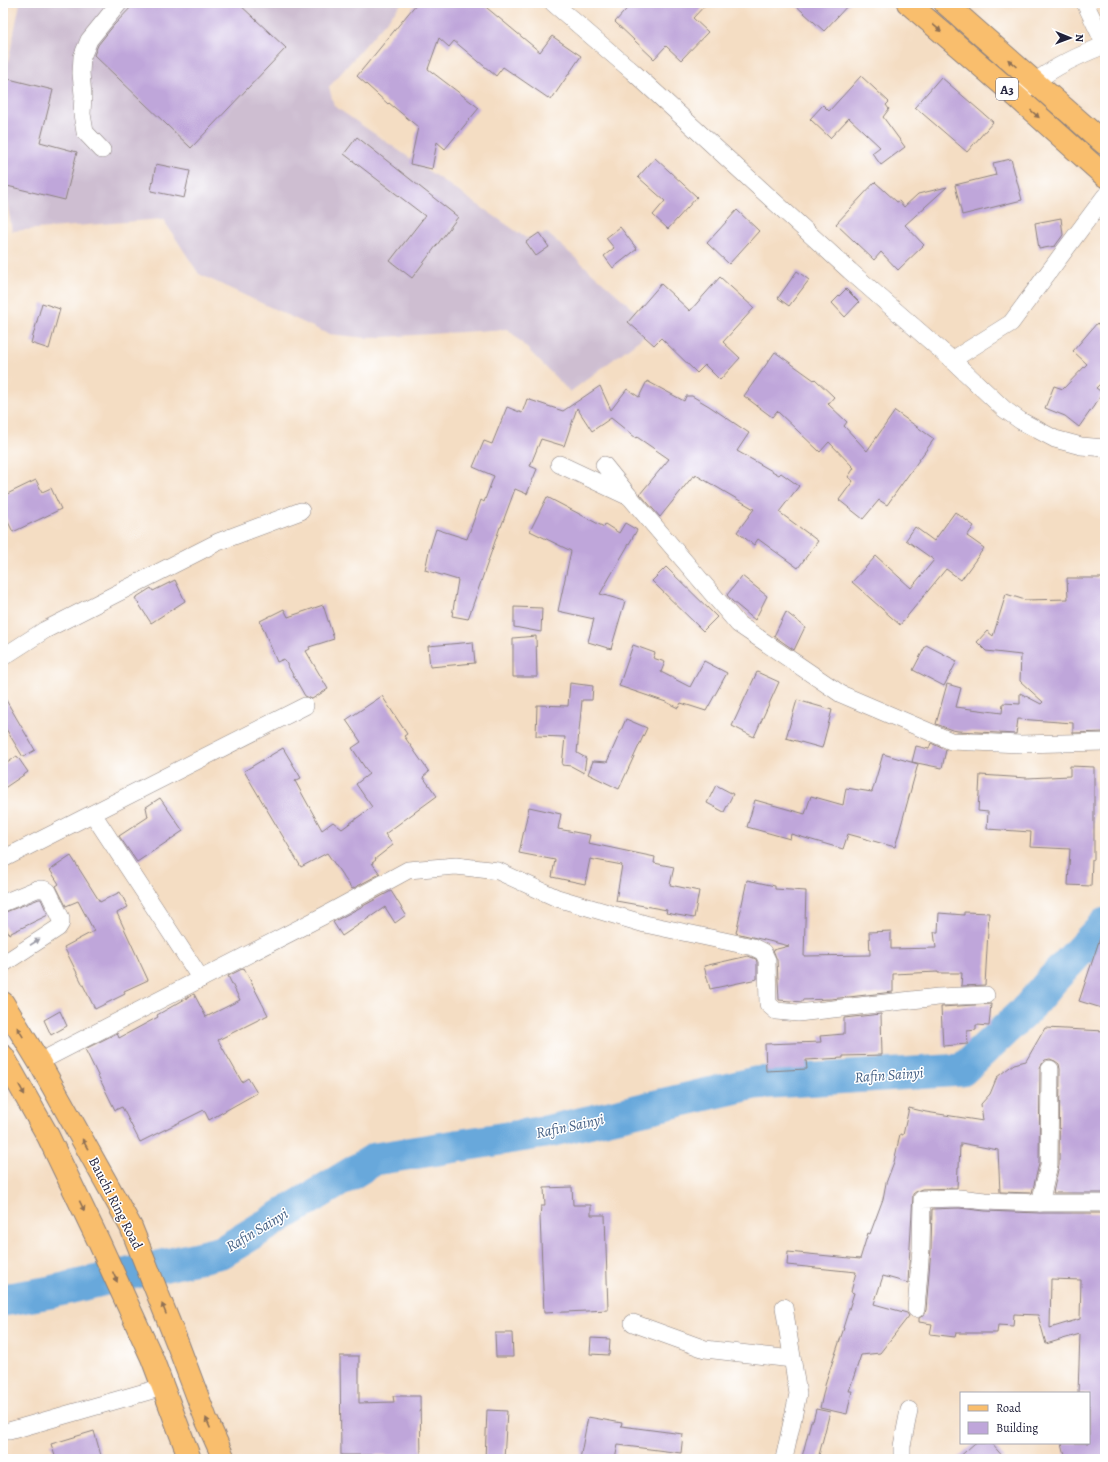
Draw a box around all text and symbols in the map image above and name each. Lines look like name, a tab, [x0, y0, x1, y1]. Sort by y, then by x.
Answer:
north arrow	[1050, 18, 1090, 58]
one-way arrow	[932, 24, 942, 33]
text: N	[1072, 34, 1087, 42]
one-way arrow	[1008, 59, 1017, 68]
road number: A3	[996, 78, 1018, 100]
one-way arrow	[1030, 109, 1041, 118]
one-way arrow	[30, 938, 40, 946]
one-way arrow	[16, 1026, 24, 1037]
water label: Rafin Sainyi	[854, 1063, 924, 1087]
one-way arrow	[19, 1084, 26, 1096]
water label: Rafin Sainyi	[534, 1109, 606, 1143]
one-way arrow	[81, 1138, 88, 1150]
street label: Bauchi Ring Road	[84, 1154, 147, 1253]
one-way arrow	[79, 1200, 85, 1211]
water label: Rafin Sainyi	[222, 1204, 292, 1256]
one-way arrow	[112, 1272, 118, 1283]
one-way arrow	[160, 1303, 166, 1315]
legend	[960, 1392, 1090, 1444]
text: Road	[996, 1400, 1022, 1416]
one-way arrow	[205, 1418, 211, 1429]
text: Building	[996, 1420, 1038, 1436]

